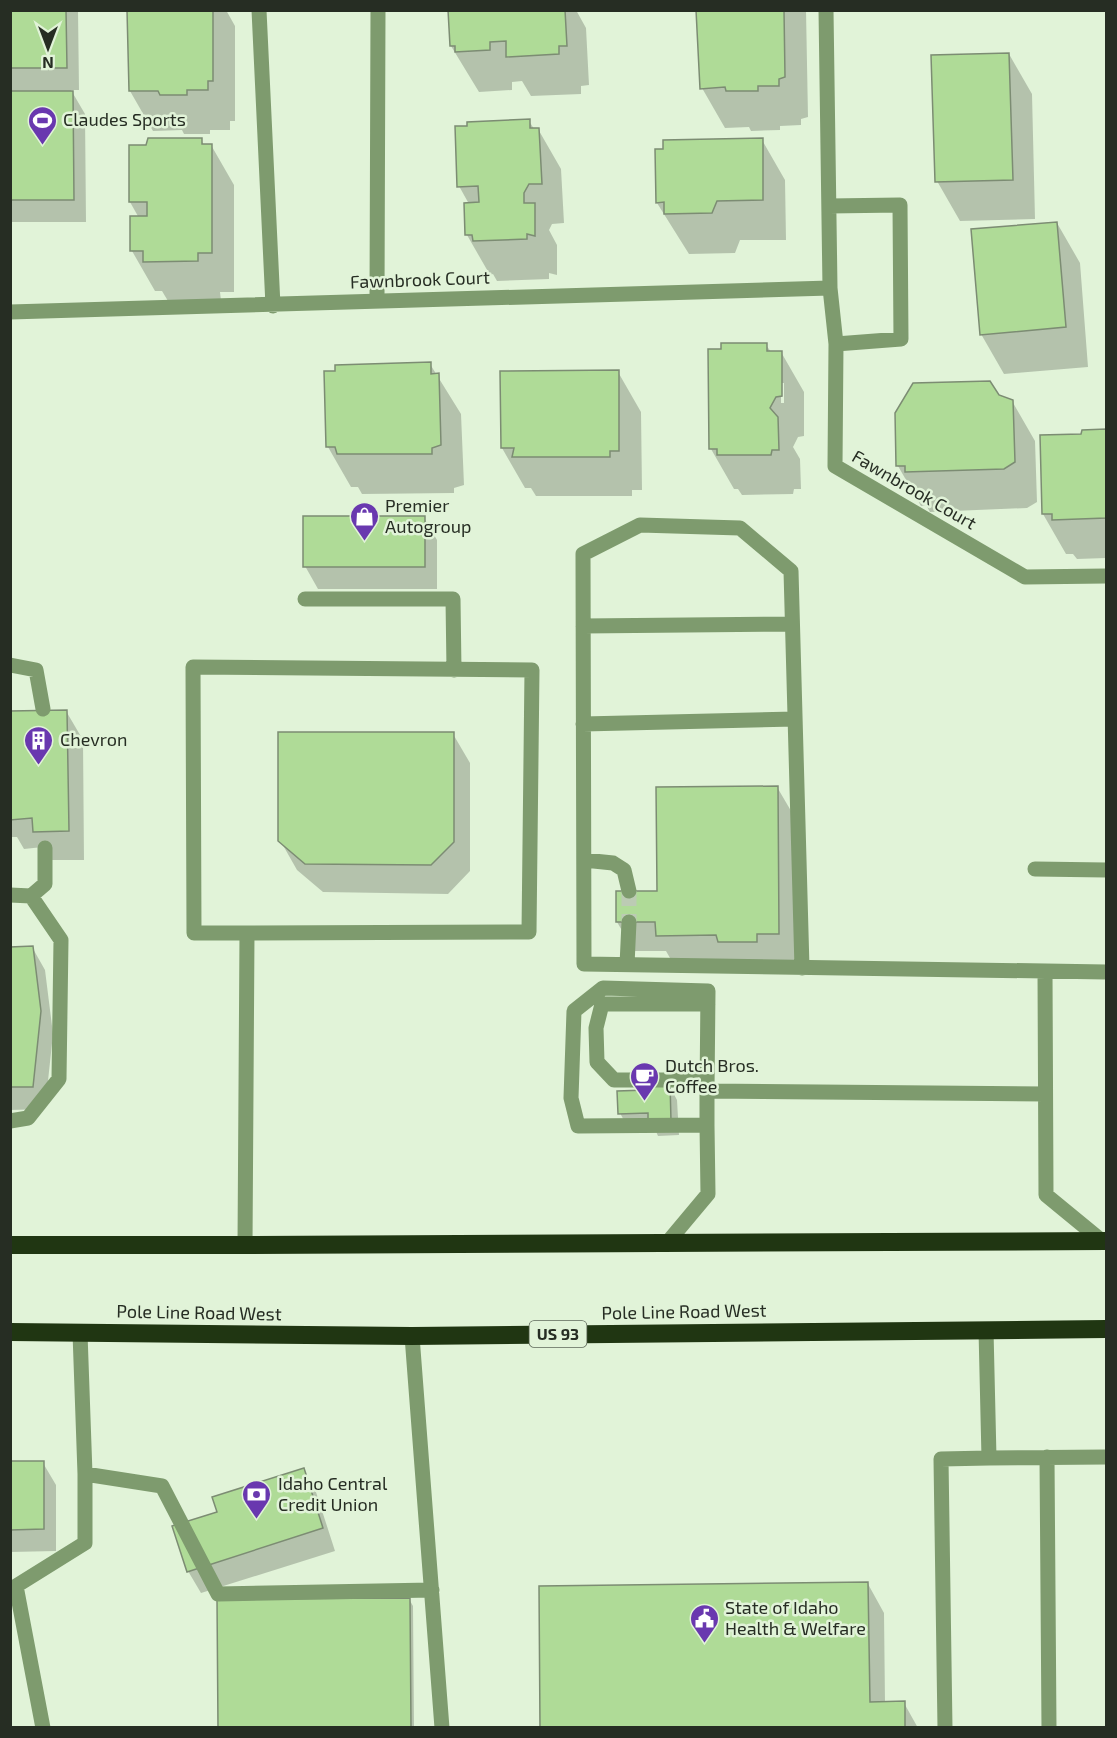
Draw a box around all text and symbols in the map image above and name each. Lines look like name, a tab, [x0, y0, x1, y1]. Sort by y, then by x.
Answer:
north arrow	[18, 18, 78, 78]
text: N	[42, 54, 54, 73]
sports icon: Claudes Sports	[26, 104, 58, 146]
place label: Claudes Sports	[63, 108, 186, 130]
street label: Fawnbrook Court	[350, 266, 490, 292]
street label: Fawnbrook Court	[848, 445, 981, 534]
place label: Premier Autogroup	[385, 494, 472, 537]
shop icon: Premier Autogroup	[348, 500, 380, 542]
building icon: Chevron	[23, 724, 55, 766]
place label: Chevron	[60, 728, 128, 750]
place label: Dutch Bros. Coffee	[665, 1054, 759, 1097]
cafe icon: Dutch Bros. Coffee	[628, 1060, 660, 1102]
street label: Pole Line Road West	[601, 1299, 767, 1323]
street label: Pole Line Road West	[116, 1300, 282, 1324]
road number: US 93	[530, 1321, 586, 1347]
place label: Idaho Central Credit Union	[278, 1472, 388, 1515]
bank icon: Idaho Central Credit Union	[241, 1478, 273, 1520]
place label: State of Idaho Health & Welfare	[725, 1596, 866, 1639]
public building icon: State of Idaho Health & Welfare	[688, 1602, 720, 1644]

